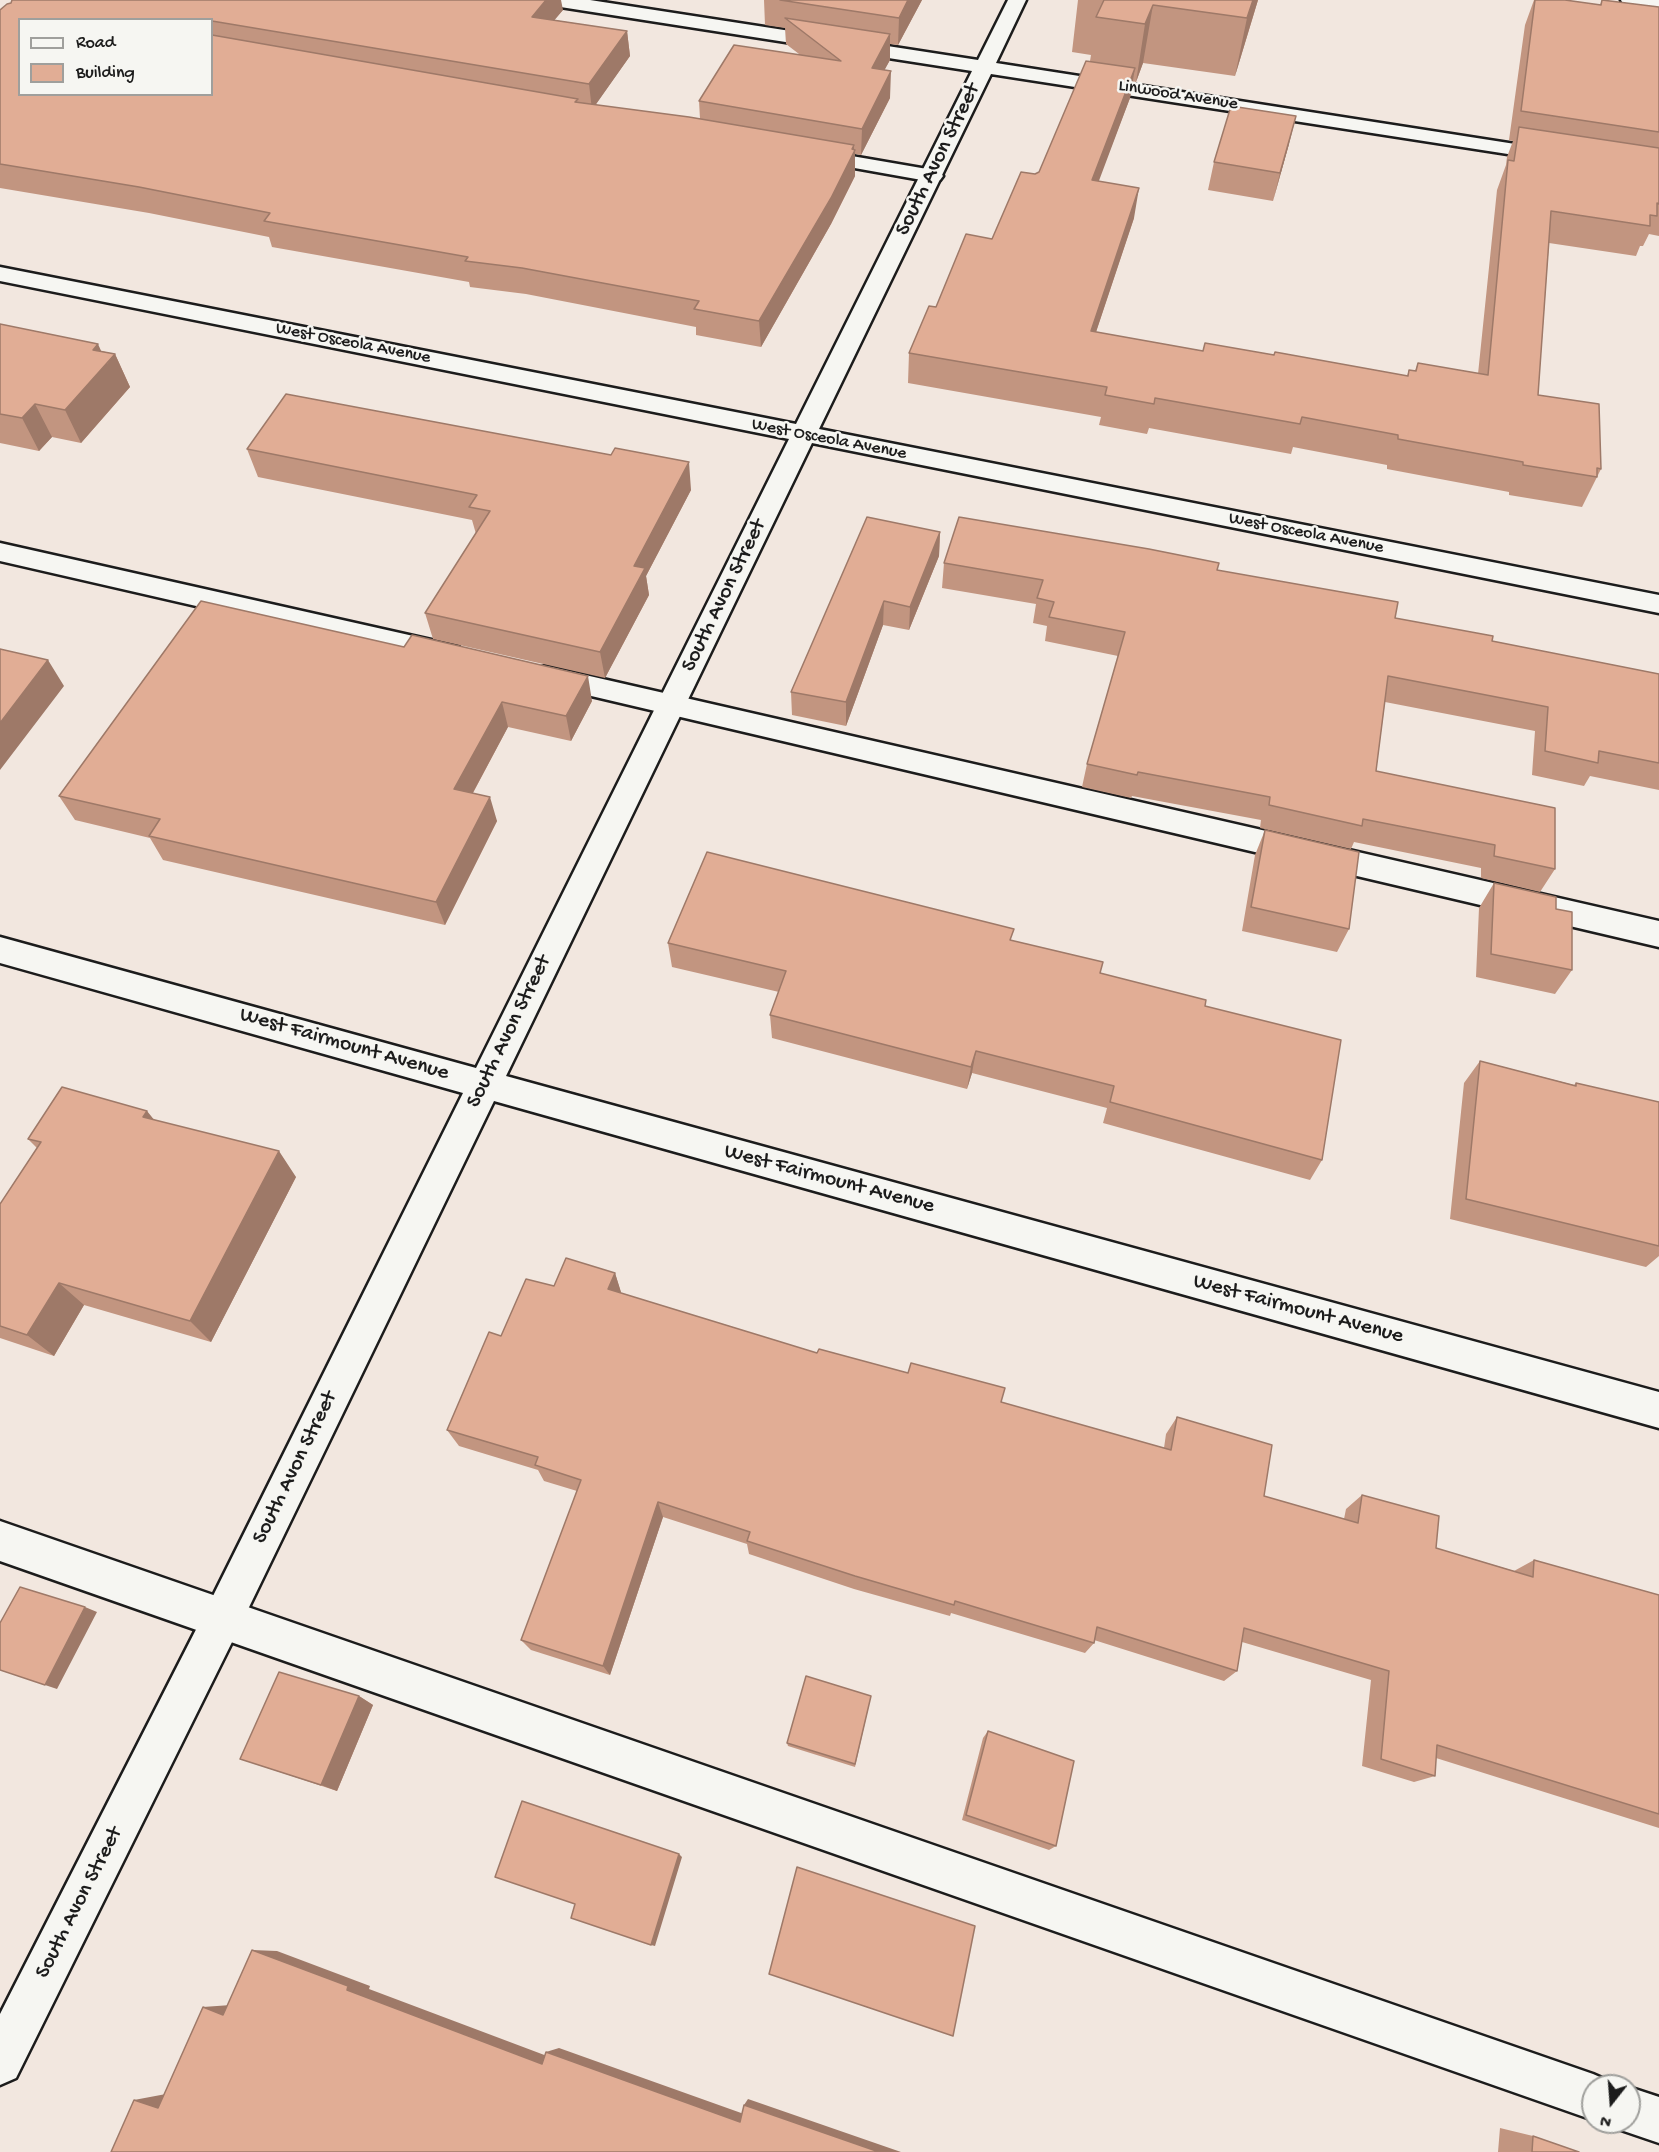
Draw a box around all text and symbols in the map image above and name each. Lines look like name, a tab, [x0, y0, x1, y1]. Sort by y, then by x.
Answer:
legend	[18, 18, 213, 96]
text: Road	[76, 33, 115, 54]
text: Building	[76, 63, 135, 84]
street label: Linwood Avenue	[1117, 76, 1239, 116]
street label: South Avon Street	[891, 79, 987, 241]
street label: West Osceola Avenue	[274, 318, 432, 370]
street label: West Osceola Avenue	[750, 414, 908, 466]
street label: West Osceola Avenue	[1227, 508, 1385, 560]
street label: South Avon Street	[677, 515, 773, 677]
street label: South Avon Street	[462, 951, 558, 1113]
street label: West Fairmount Avenue	[236, 1002, 452, 1088]
street label: West Fairmount Avenue	[721, 1139, 937, 1221]
street label: West Fairmount Avenue	[1190, 1269, 1406, 1351]
street label: South Avon Street	[248, 1387, 344, 1549]
street label: South Avon Street	[30, 1823, 130, 1983]
north arrow	[1581, 2074, 1641, 2134]
text: N	[1598, 2109, 1614, 2130]

